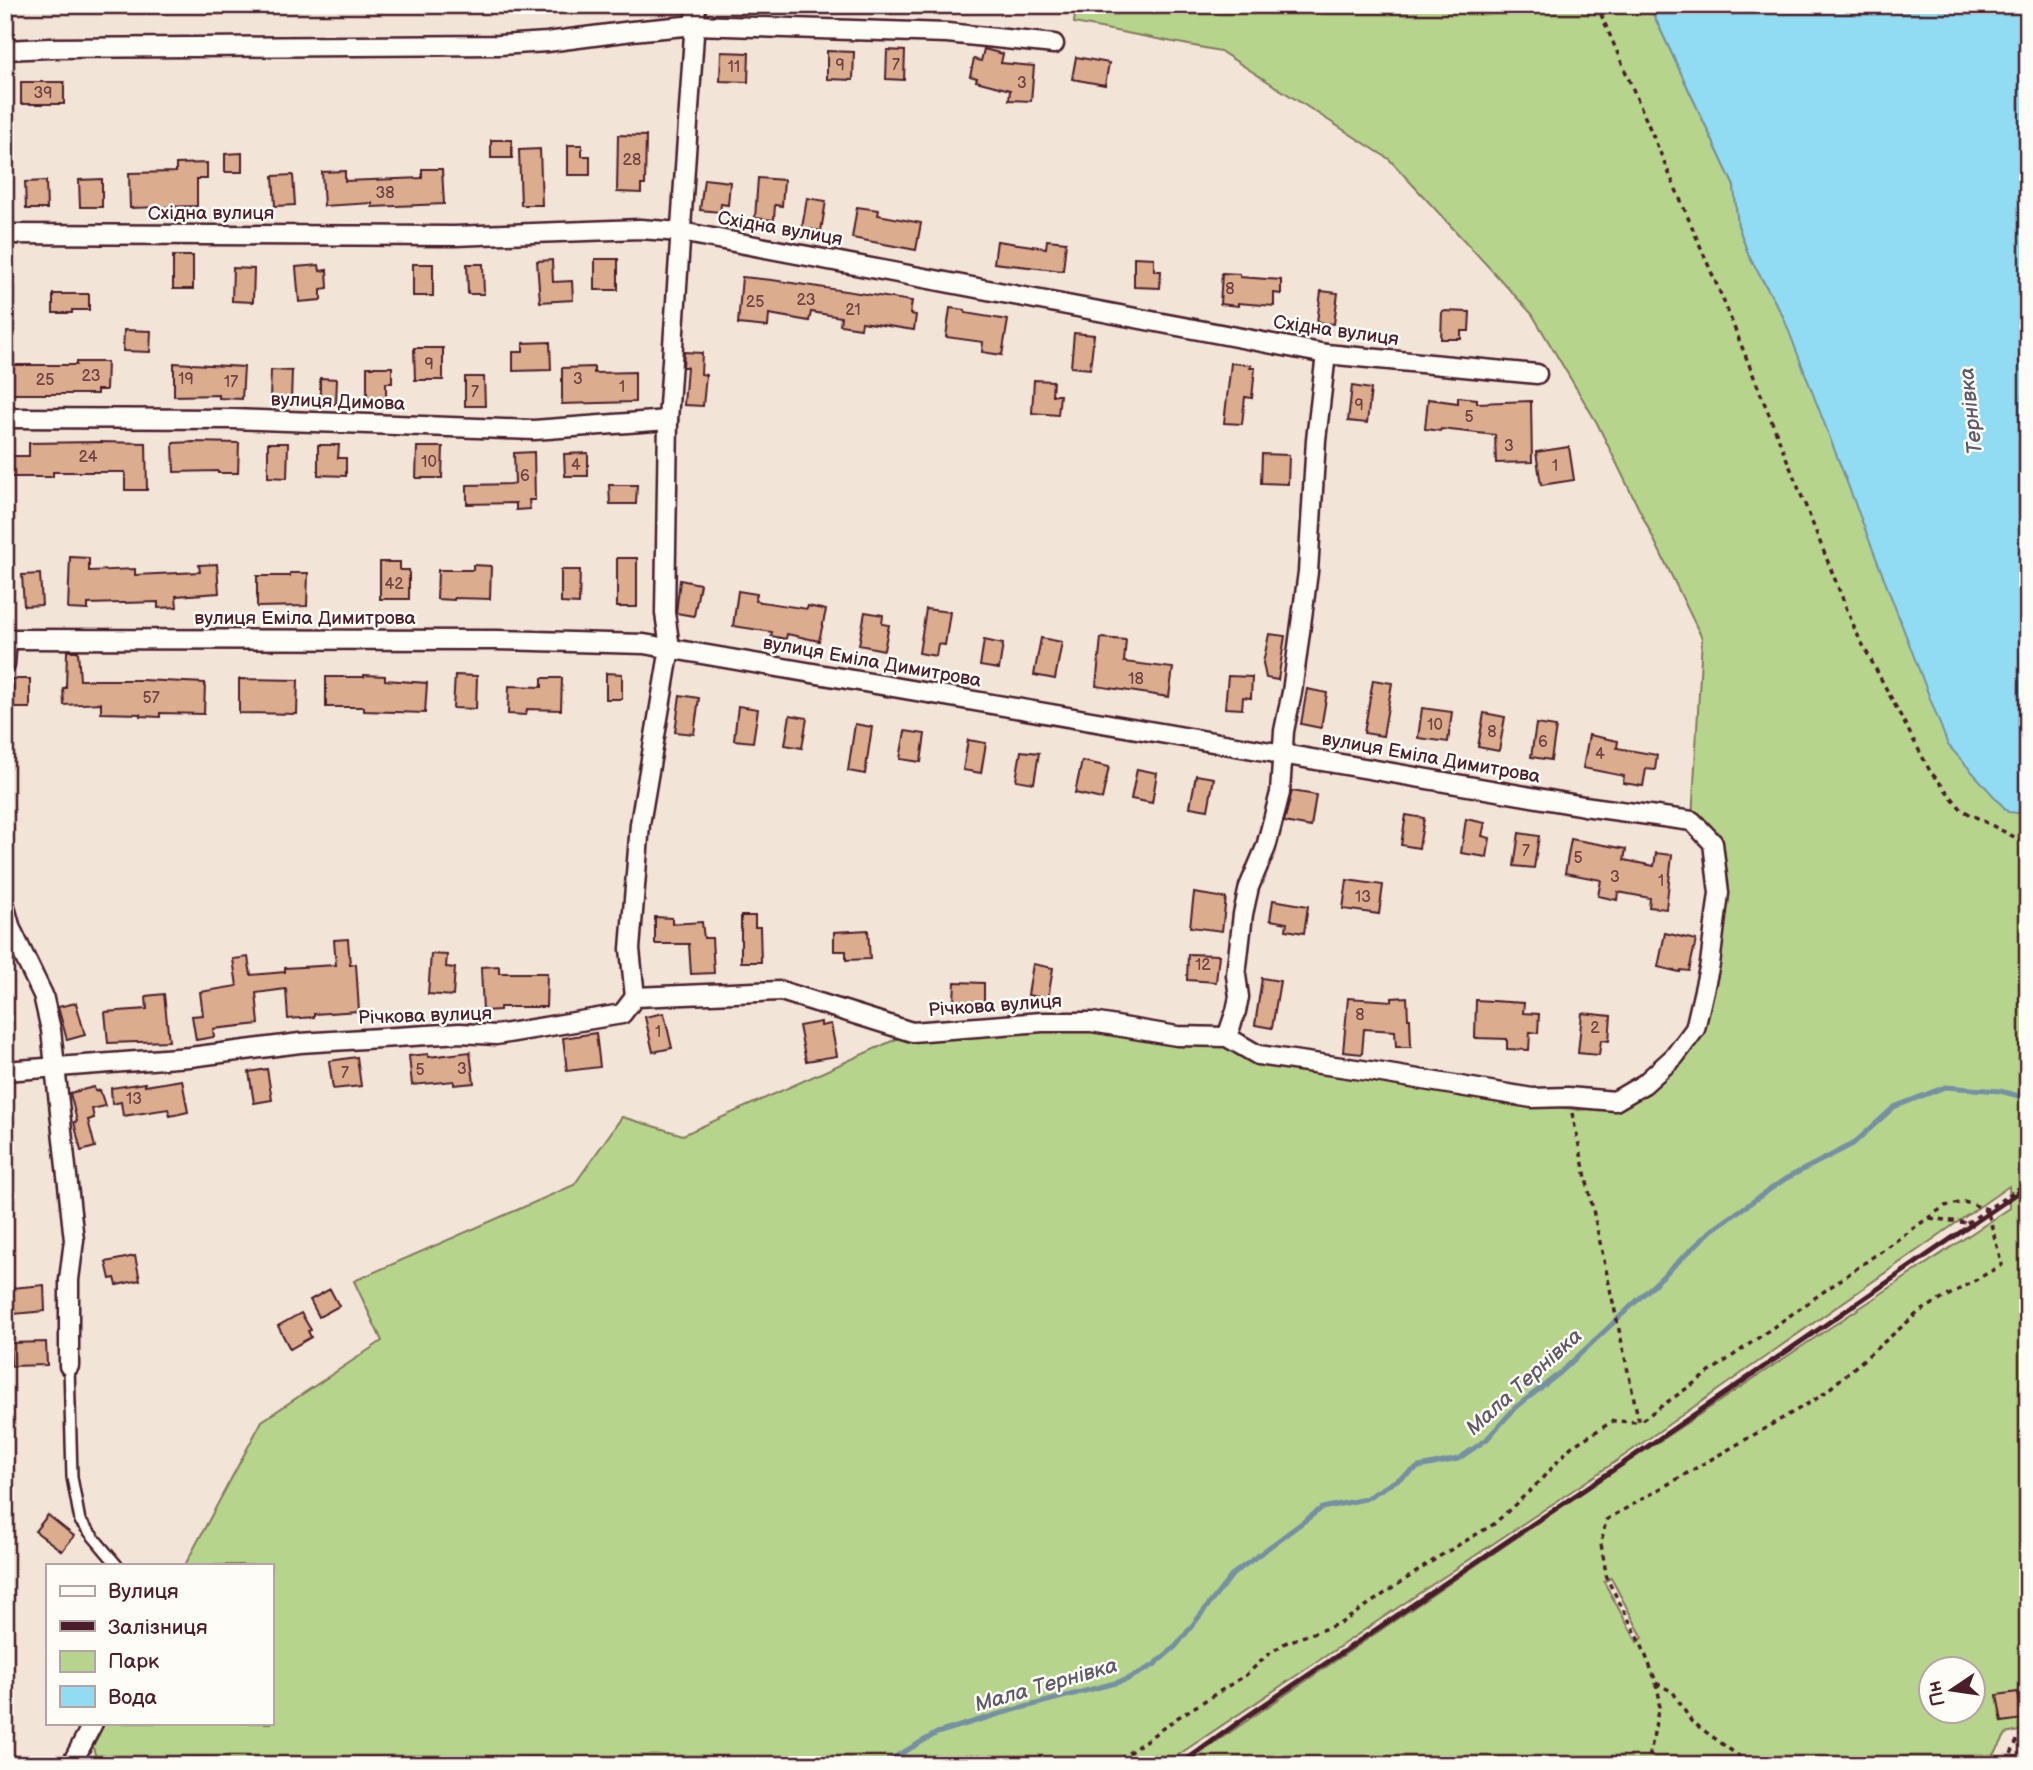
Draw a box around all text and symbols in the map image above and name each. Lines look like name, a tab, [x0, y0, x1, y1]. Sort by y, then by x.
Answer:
house number: 9	[835, 56, 845, 75]
house number: 7	[892, 56, 900, 75]
house number: 11	[728, 58, 740, 77]
house number: 3	[1017, 74, 1027, 93]
house number: 39	[33, 84, 53, 103]
house number: 28	[623, 151, 641, 170]
house number: 38	[375, 184, 395, 203]
street label: Східна вулиця	[148, 202, 274, 225]
street label: Східна вулиця	[716, 207, 844, 251]
house number: 8	[1225, 280, 1235, 299]
house number: 23	[797, 291, 816, 310]
house number: 25	[746, 293, 764, 312]
house number: 21	[845, 301, 861, 320]
street label: Східна вулиця	[1272, 311, 1400, 351]
house number: 9	[424, 355, 434, 374]
water label: Тернівка	[1954, 366, 1988, 456]
house number: 23	[82, 367, 101, 386]
house number: 19	[178, 370, 194, 389]
house number: 3	[573, 370, 583, 389]
house number: 25	[36, 371, 54, 390]
house number: 17	[224, 373, 238, 392]
house number: 1	[619, 378, 625, 397]
house number: 7	[471, 383, 479, 402]
street label: вулиця Димова	[270, 388, 406, 416]
house number: 9	[1354, 396, 1364, 415]
house number: 5	[1464, 408, 1474, 427]
house number: 3	[1504, 437, 1514, 456]
house number: 24	[79, 448, 98, 467]
house number: 10	[421, 453, 437, 472]
house number: 4	[571, 456, 581, 475]
house number: 1	[1552, 457, 1558, 476]
house number: 6	[520, 467, 530, 486]
house number: 42	[384, 575, 404, 594]
street label: вулиця Еміла Димитрова	[194, 607, 416, 630]
street label: вулиця Еміла Димитрова	[761, 631, 983, 693]
house number: 18	[1128, 670, 1144, 689]
house number: 57	[142, 689, 160, 708]
house number: 10	[1427, 716, 1443, 735]
house number: 8	[1487, 723, 1497, 742]
street label: вулиця Еміла Димитрова	[1320, 727, 1542, 789]
house number: 6	[1538, 733, 1548, 752]
house number: 4	[1595, 745, 1605, 764]
house number: 7	[1522, 842, 1530, 861]
house number: 5	[1573, 849, 1583, 868]
house number: 3	[1610, 868, 1620, 887]
house number: 1	[1658, 872, 1664, 891]
house number: 13	[1355, 888, 1371, 907]
house number: 12	[1195, 956, 1211, 975]
street label: Річкова вулиця	[927, 990, 1063, 1022]
street label: Річкова вулиця	[357, 1002, 493, 1030]
house number: 8	[1355, 1006, 1365, 1025]
house number: 2	[1590, 1019, 1600, 1038]
house number: 1	[655, 1023, 661, 1042]
house number: 3	[457, 1060, 467, 1079]
house number: 5	[415, 1061, 425, 1080]
house number: 7	[341, 1064, 349, 1083]
house number: 13	[126, 1090, 142, 1109]
water label: Мала Тернівка	[1461, 1323, 1587, 1441]
legend	[46, 1564, 273, 1724]
text: Вулиця	[108, 1579, 179, 1604]
text: Залізниця	[108, 1615, 208, 1640]
text: Парк	[108, 1649, 159, 1674]
water label: Мала Тернівка	[972, 1653, 1120, 1717]
north arrow	[1918, 1654, 1988, 1724]
text: Пн	[1923, 1679, 1951, 1708]
text: Вода	[108, 1685, 157, 1710]

